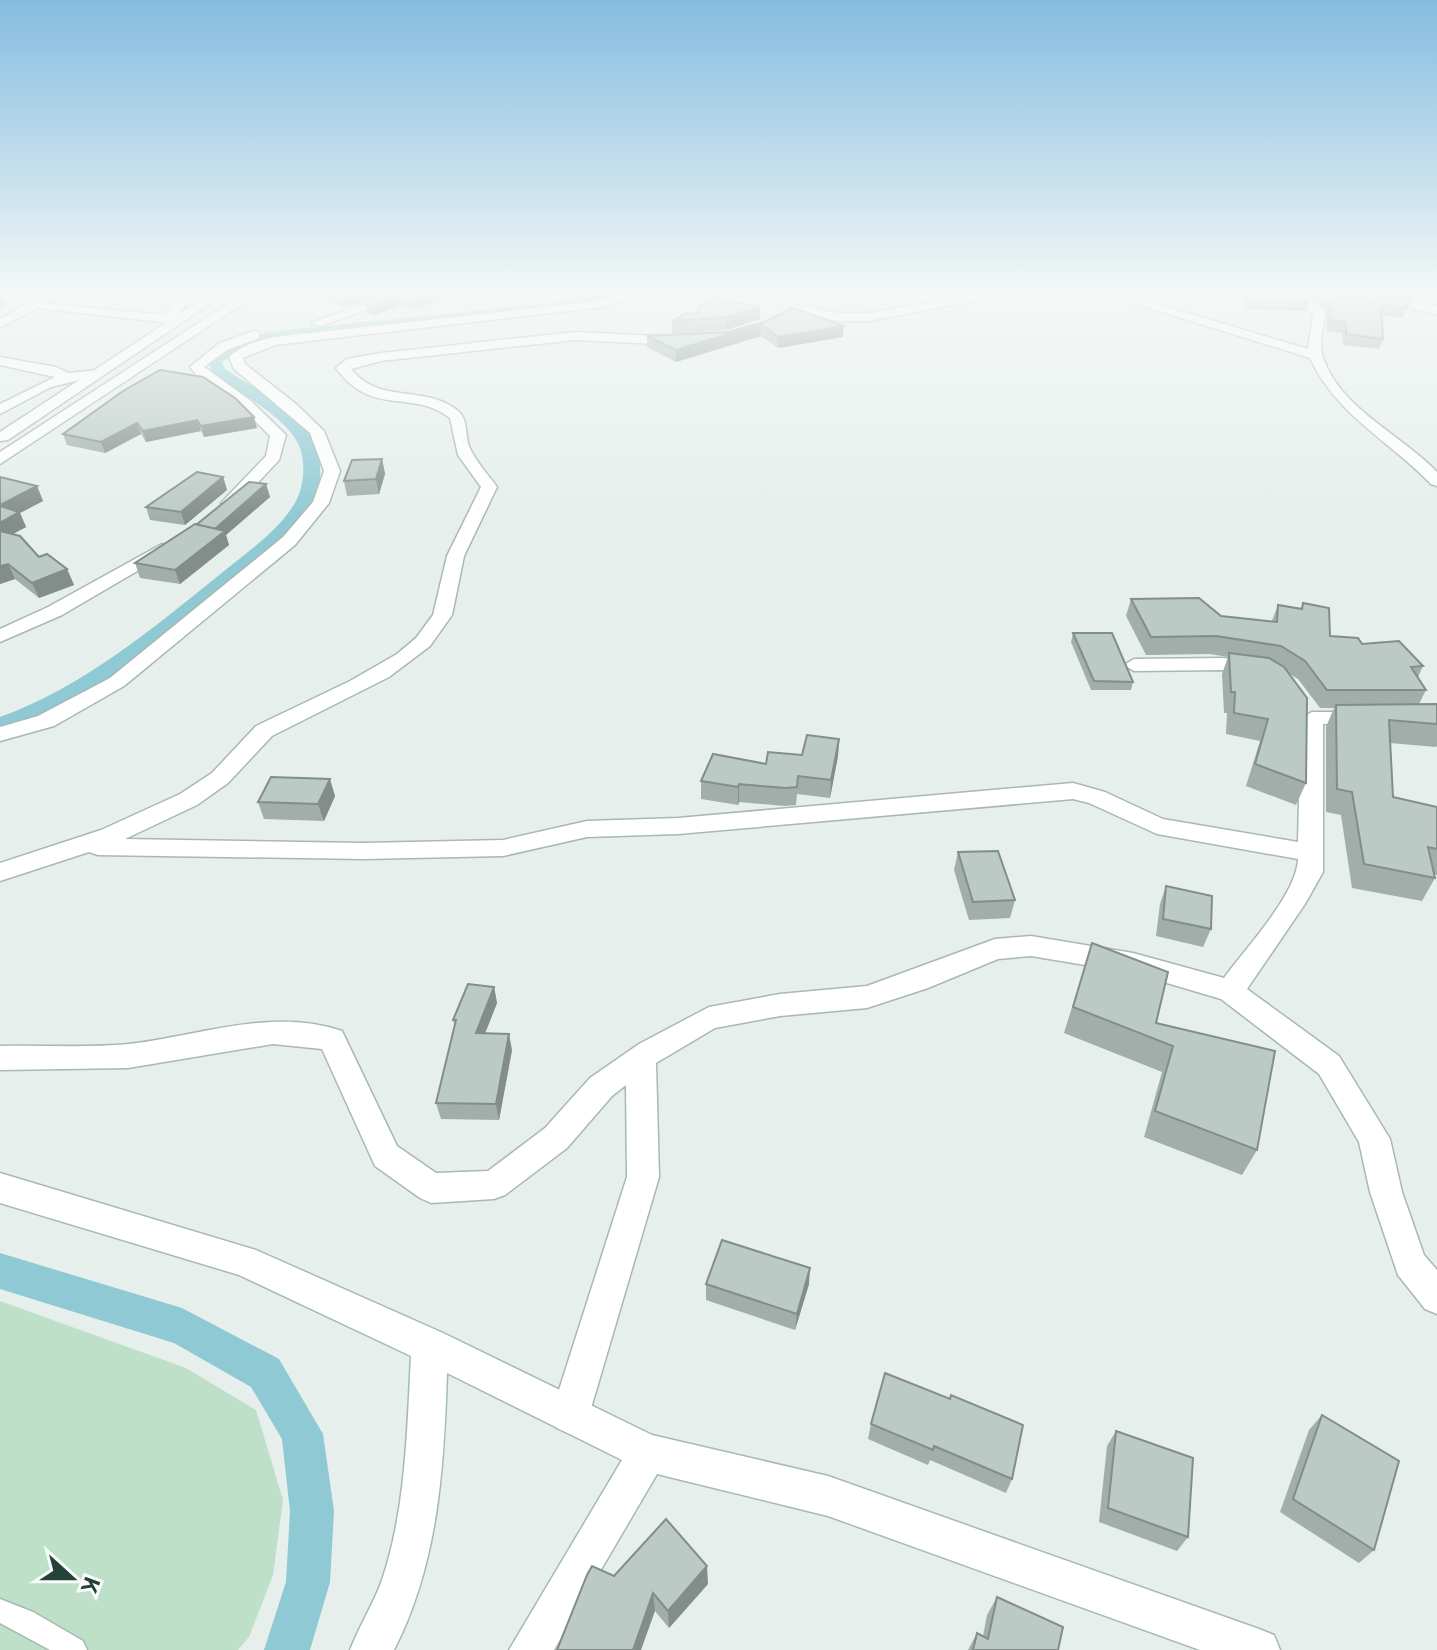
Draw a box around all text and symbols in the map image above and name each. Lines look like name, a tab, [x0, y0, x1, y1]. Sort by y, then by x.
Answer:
north arrow	[32, 1538, 112, 1618]
text: K	[76, 1573, 106, 1597]

